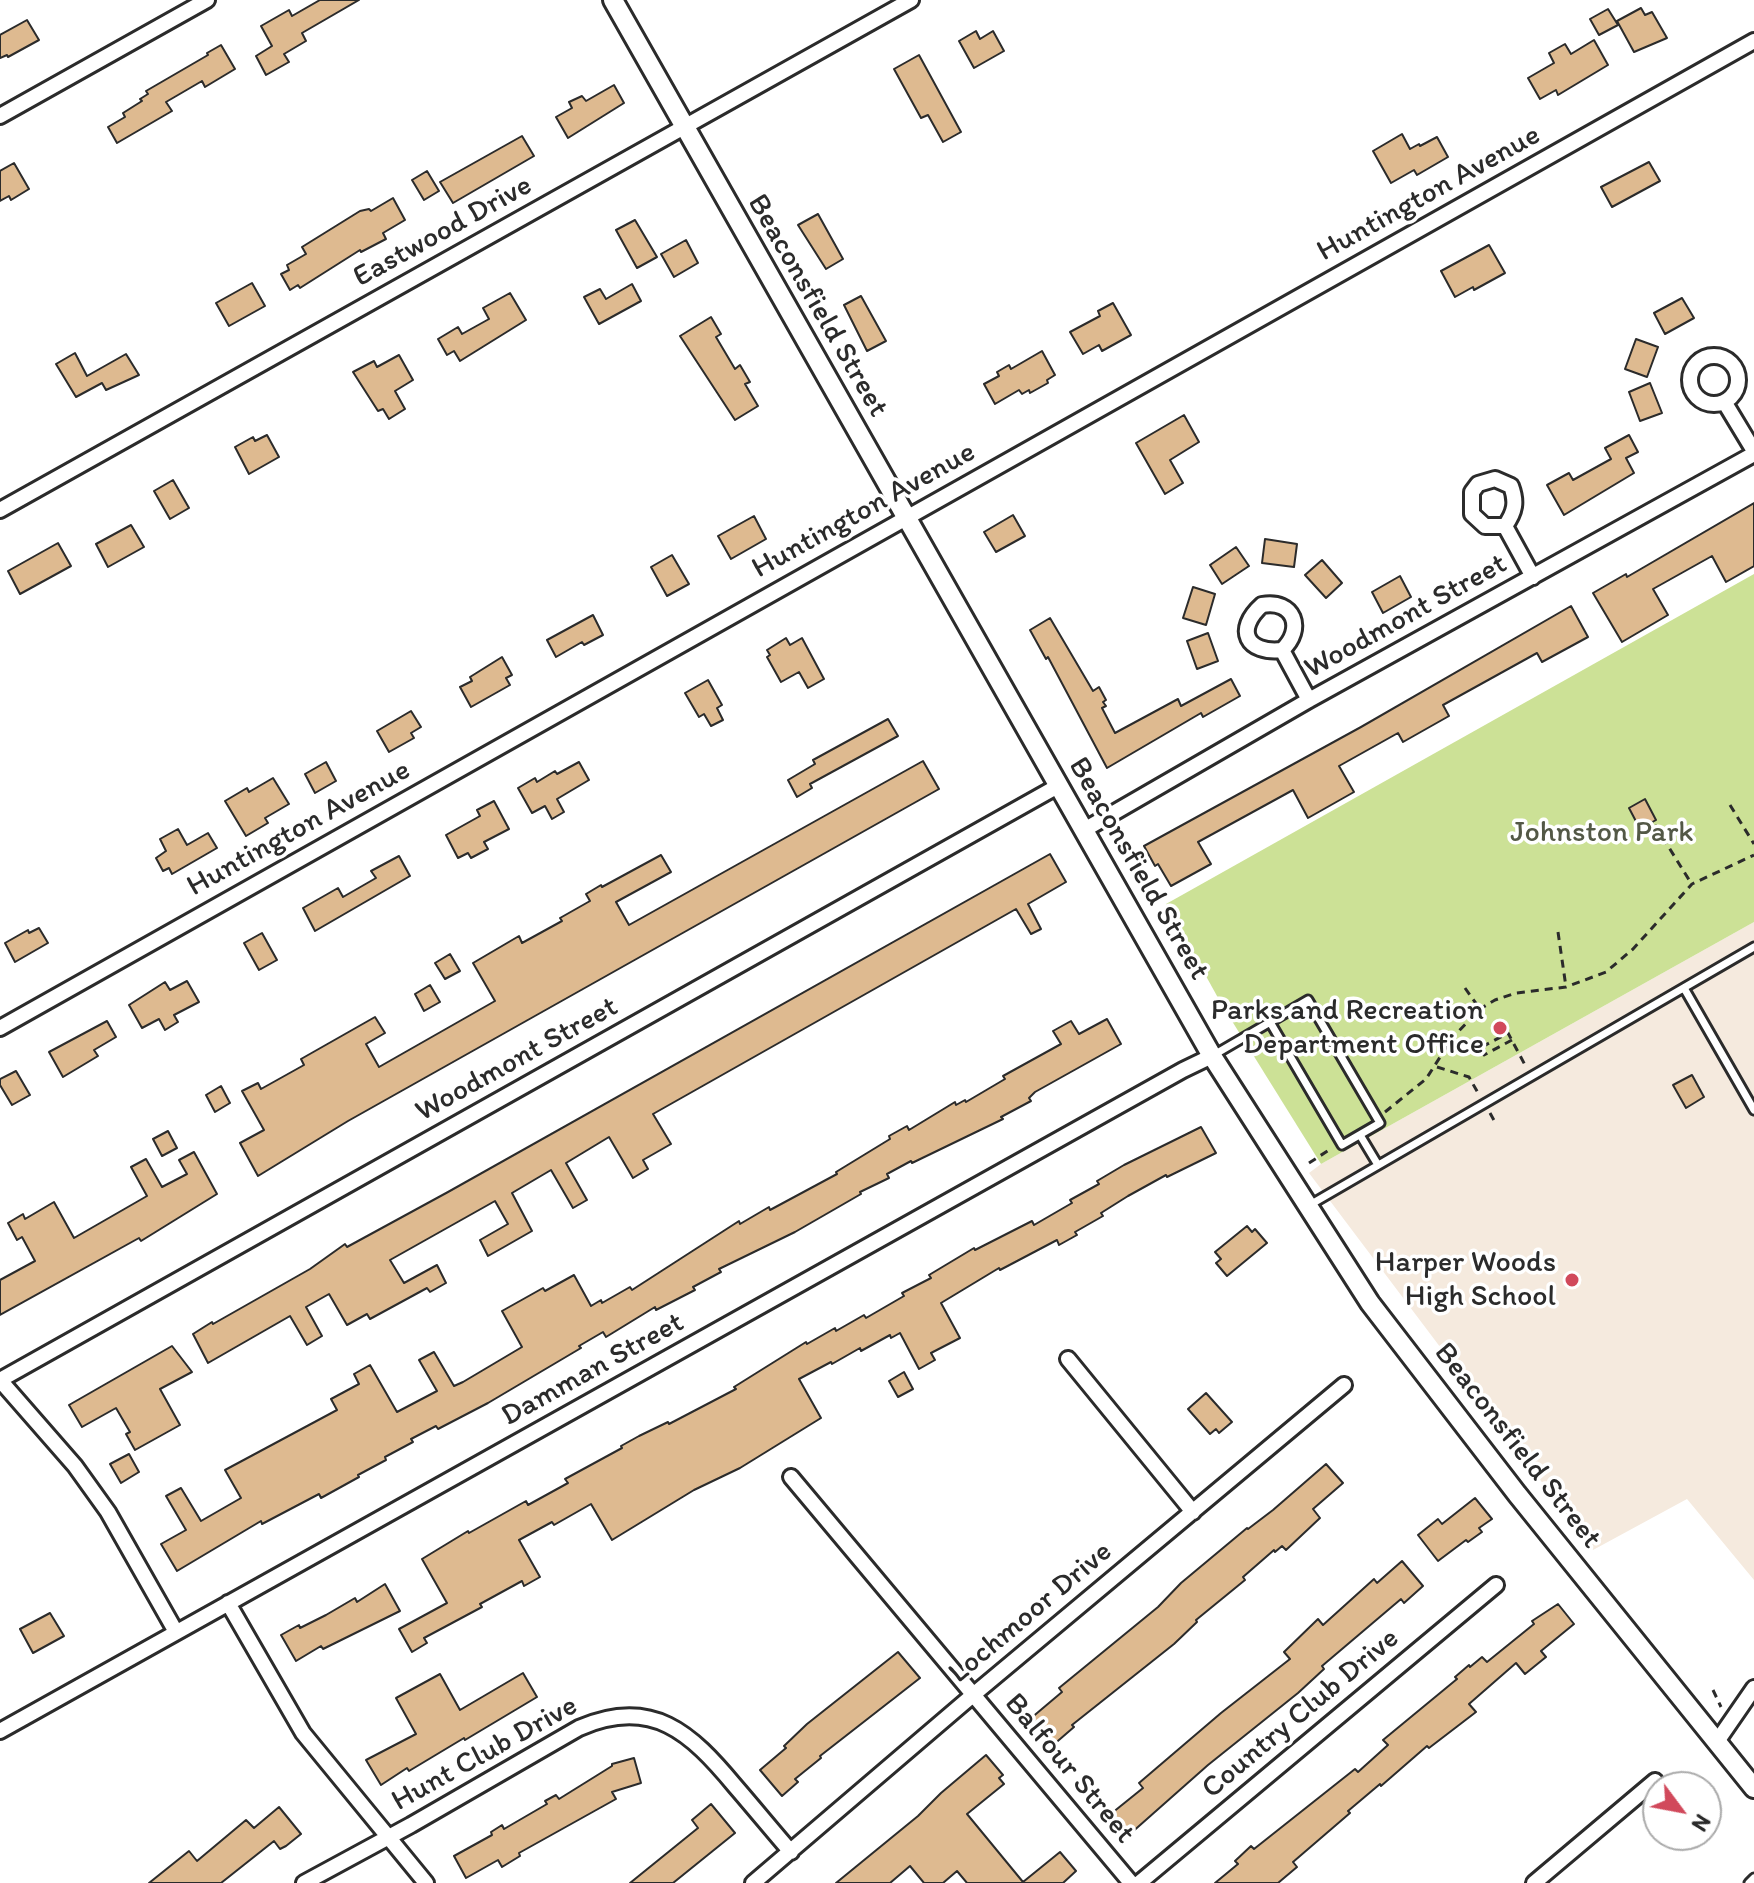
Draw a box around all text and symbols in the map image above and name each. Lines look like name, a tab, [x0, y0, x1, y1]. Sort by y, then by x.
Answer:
street label: Huntington Avenue	[1311, 118, 1547, 270]
street label: Eastwood Drive	[347, 168, 539, 296]
street label: Beaconsfield Street	[739, 188, 895, 424]
street label: Huntington Avenue	[746, 435, 982, 587]
street label: Woodmont Street	[1299, 547, 1513, 687]
street label: Beaconsfield Street	[1060, 751, 1216, 987]
street label: Huntington Avenue	[181, 753, 417, 905]
park label: Johnston Park	[1510, 815, 1694, 851]
street label: Woodmont Street	[410, 990, 624, 1130]
place label: Parks and Recreation Department Office	[1211, 993, 1484, 1064]
marker: Parks and Recreation Department Office	[1491, 1019, 1509, 1037]
place label: Harper Woods High School	[1375, 1245, 1556, 1316]
marker: Harper Woods High School	[1563, 1271, 1581, 1289]
street label: Damman Street	[496, 1305, 690, 1435]
street label: Beaconsfield Street	[1425, 1336, 1609, 1556]
street label: Lochmoor Drive	[942, 1534, 1120, 1692]
street label: Country Club Drive	[1195, 1621, 1407, 1807]
street label: Balfour Street	[996, 1687, 1142, 1851]
street label: Hunt Club Drive	[386, 1688, 584, 1820]
north arrow	[1642, 1771, 1722, 1851]
text: N	[1686, 1809, 1716, 1836]

